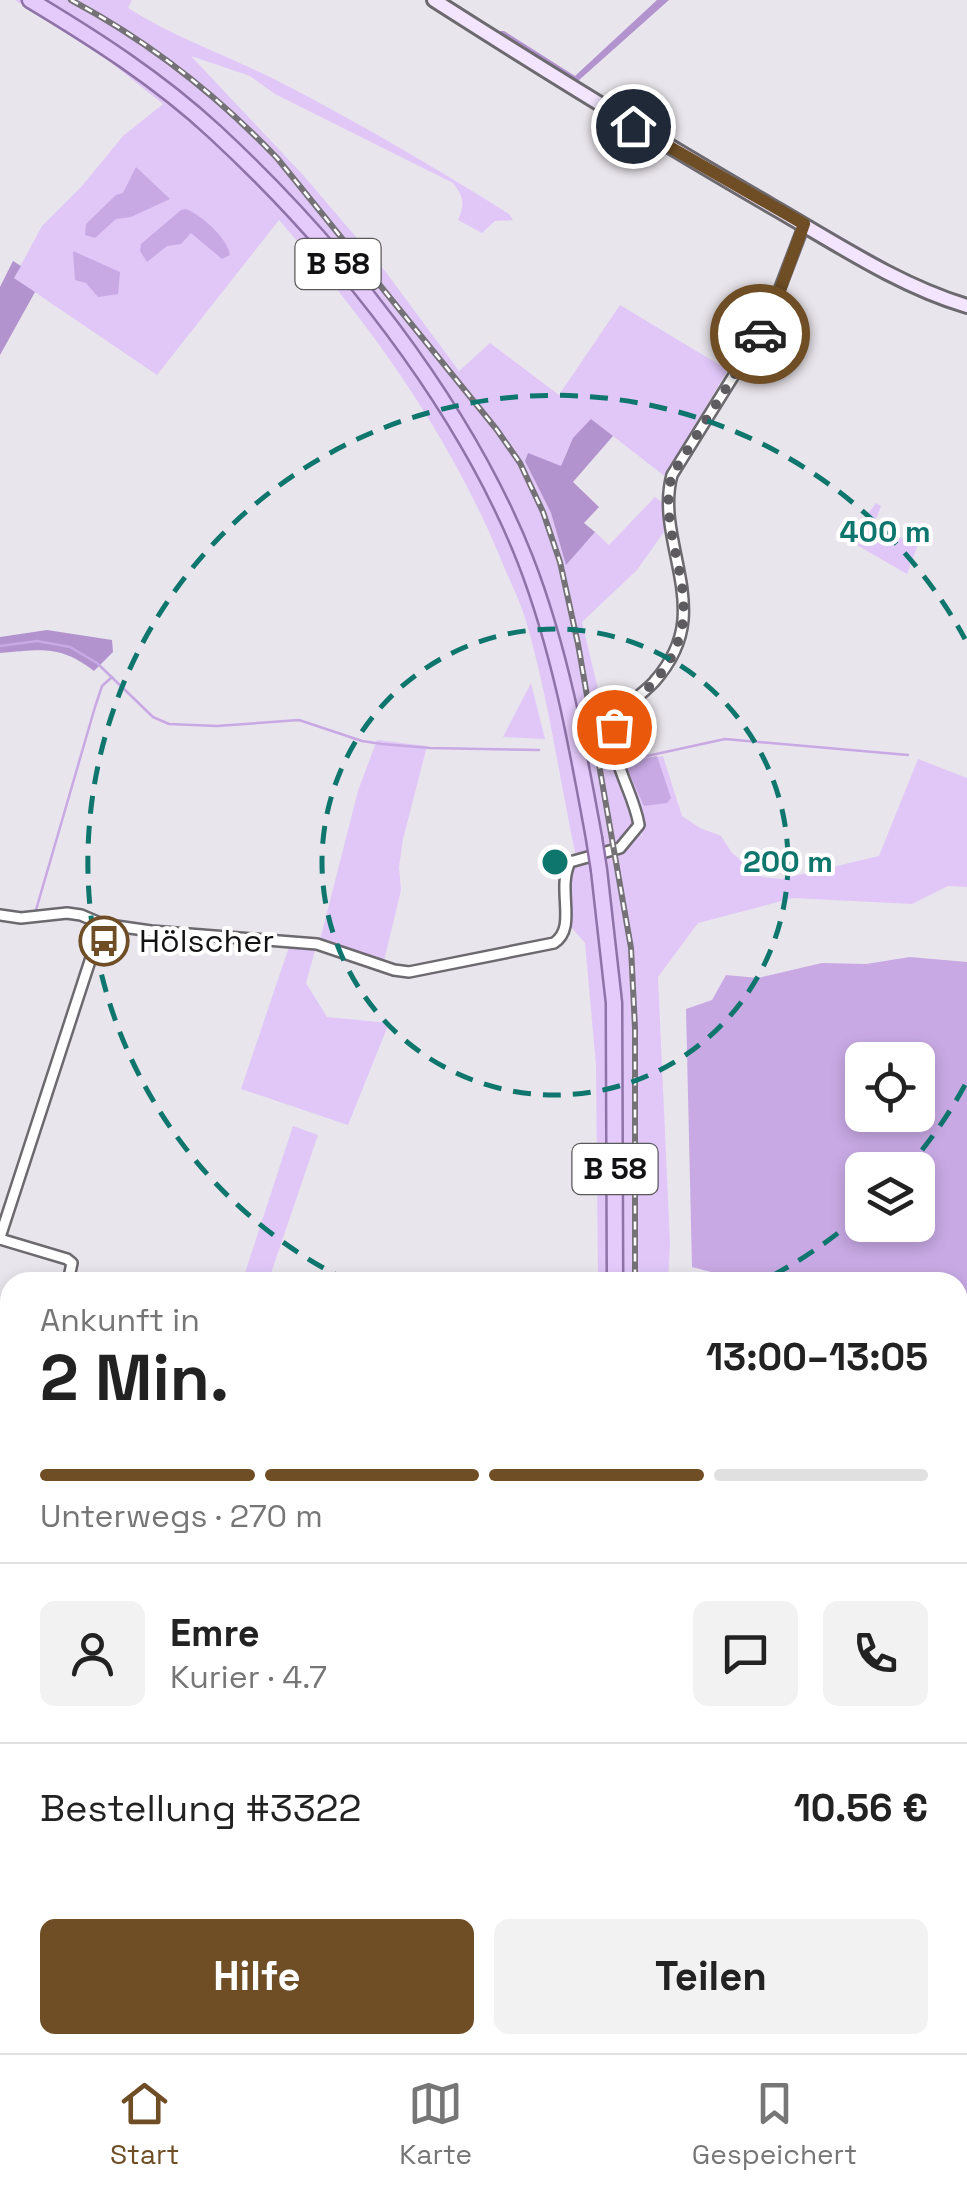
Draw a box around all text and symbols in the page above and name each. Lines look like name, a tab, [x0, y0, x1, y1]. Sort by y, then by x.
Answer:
pin	[591, 84, 676, 169]
icon: home	[606, 99, 661, 154]
road number: B 58	[296, 239, 380, 289]
courier	[710, 284, 810, 384]
icon: car	[733, 307, 788, 362]
text: 400 m	[839, 512, 931, 551]
pin	[572, 685, 657, 770]
icon: bag	[587, 700, 642, 755]
text: 200 m	[743, 842, 833, 881]
centre of rings	[537, 844, 573, 880]
bus stop icon: Hölscher	[78, 915, 130, 967]
place label: Hölscher	[139, 921, 274, 961]
map controls	[845, 1042, 935, 1242]
button: locate	[845, 1042, 935, 1132]
road number: B 58	[572, 1144, 658, 1194]
button: layers	[845, 1152, 935, 1242]
text: Ankunft in	[40, 1300, 200, 1340]
text: 13:00–13:05	[706, 1333, 928, 1381]
text: 2 Min.	[40, 1336, 229, 1419]
text: Unterwegs · 270 m	[40, 1496, 323, 1536]
button: person	[40, 1601, 145, 1706]
button: chat	[693, 1601, 798, 1706]
button: phone	[823, 1601, 928, 1706]
text: Emre	[170, 1609, 260, 1657]
text: Kurier · 4.7	[170, 1657, 327, 1697]
text: Bestellung #3322	[40, 1784, 361, 1832]
text: 10.56 €	[794, 1784, 928, 1832]
button: Hilfe	[40, 1919, 474, 2034]
button: Teilen	[494, 1919, 928, 2034]
tab: Start	[110, 2076, 179, 2172]
tab: Karte	[399, 2076, 472, 2172]
tab: Gespeichert	[692, 2076, 857, 2172]

